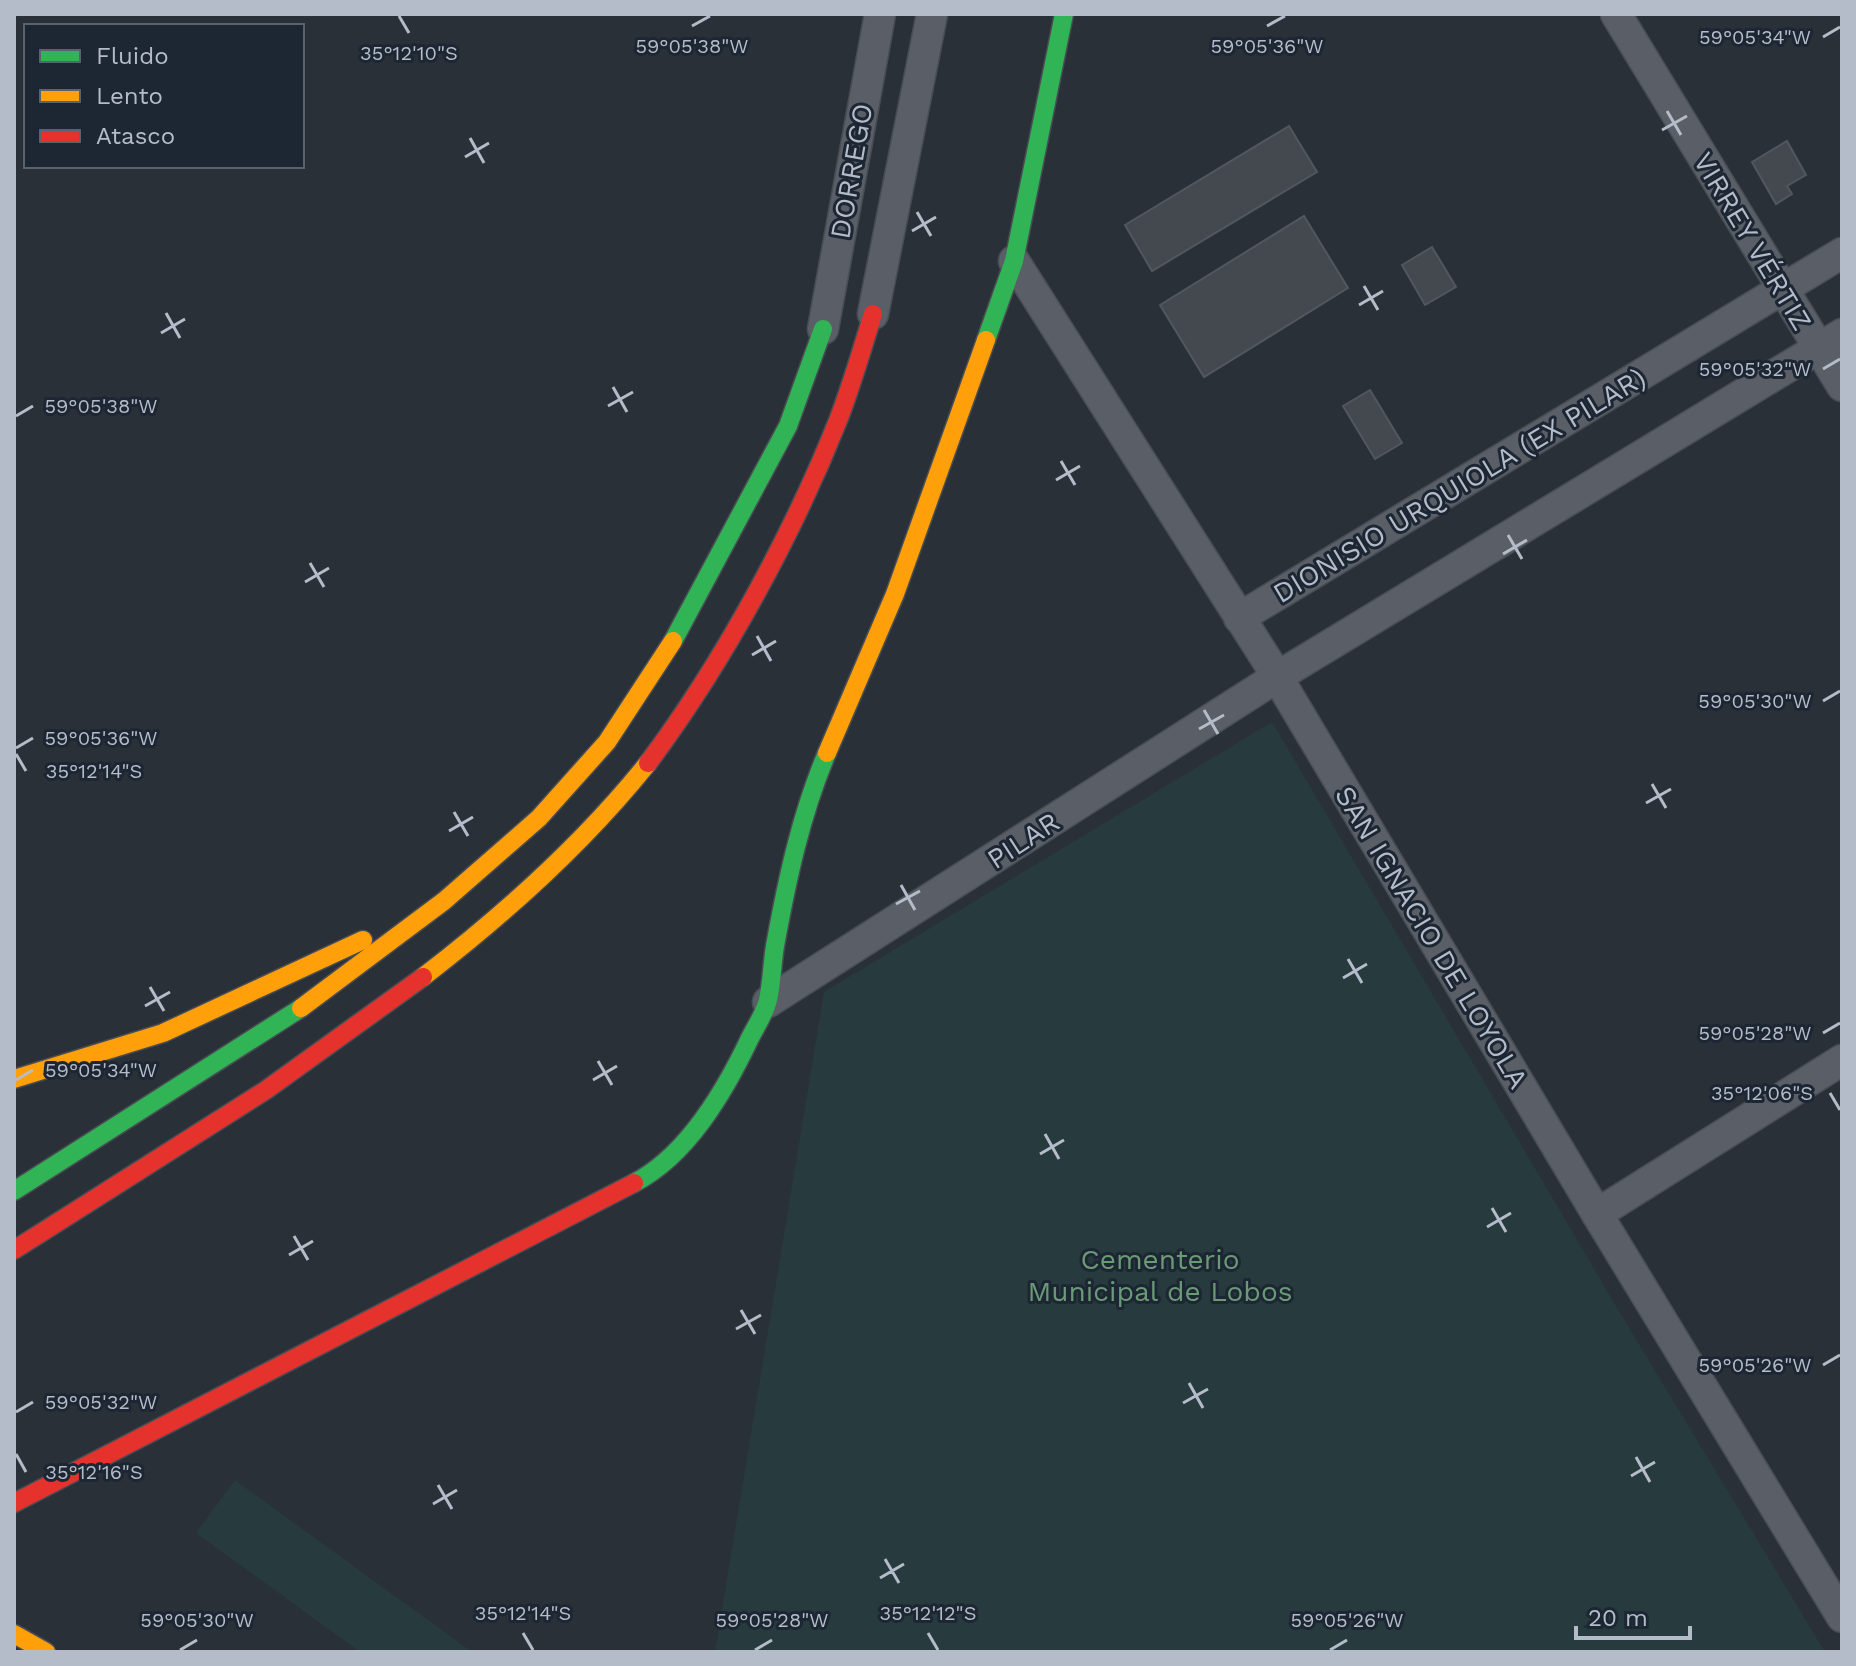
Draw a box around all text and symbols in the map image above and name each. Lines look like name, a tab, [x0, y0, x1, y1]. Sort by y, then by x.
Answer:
legend	[24, 24, 304, 168]
text: 59°05'34"W	[1699, 25, 1811, 49]
text: 59°05'38"W	[635, 34, 749, 58]
text: 59°05'36"W	[1210, 34, 1324, 58]
text: 35°12'10"S	[360, 41, 458, 65]
text: Fluido	[96, 42, 169, 70]
text: Lento	[96, 82, 163, 110]
street label: DORREGO	[823, 101, 880, 241]
text: Atasco	[96, 122, 175, 150]
street label: VIRREY VÉRTIZ	[1686, 146, 1819, 336]
text: 59°05'32"W	[1699, 357, 1811, 381]
street label: DIONISIO URQUIOLA (EX PILAR)	[1267, 361, 1652, 610]
text: 59°05'38"W	[44, 394, 158, 418]
text: 59°05'30"W	[1698, 689, 1812, 713]
text: 59°05'36"W	[44, 726, 158, 750]
text: 35°12'14"S	[46, 759, 142, 783]
street label: SAN IGNACIO DE LOYOLA	[1328, 780, 1535, 1094]
street label: PILAR	[981, 805, 1065, 876]
text: 59°05'28"W	[1698, 1021, 1812, 1045]
text: 59°05'34"W	[45, 1058, 157, 1082]
text: 35°12'06"S	[1711, 1081, 1813, 1105]
park label: Cementerio Municipal de Lobos	[1028, 1243, 1292, 1308]
text: 59°05'26"W	[1698, 1353, 1812, 1377]
text: 59°05'32"W	[45, 1390, 157, 1414]
text: 35°12'16"S	[45, 1460, 143, 1484]
scale bar	[1576, 1590, 1690, 1640]
text: 35°12'14"S	[475, 1601, 571, 1625]
text: 35°12'12"S	[880, 1601, 976, 1625]
text: 20 m	[1588, 1604, 1648, 1632]
text: 59°05'30"W	[140, 1608, 254, 1632]
text: 59°05'28"W	[715, 1608, 829, 1632]
text: 59°05'26"W	[1290, 1608, 1404, 1632]

